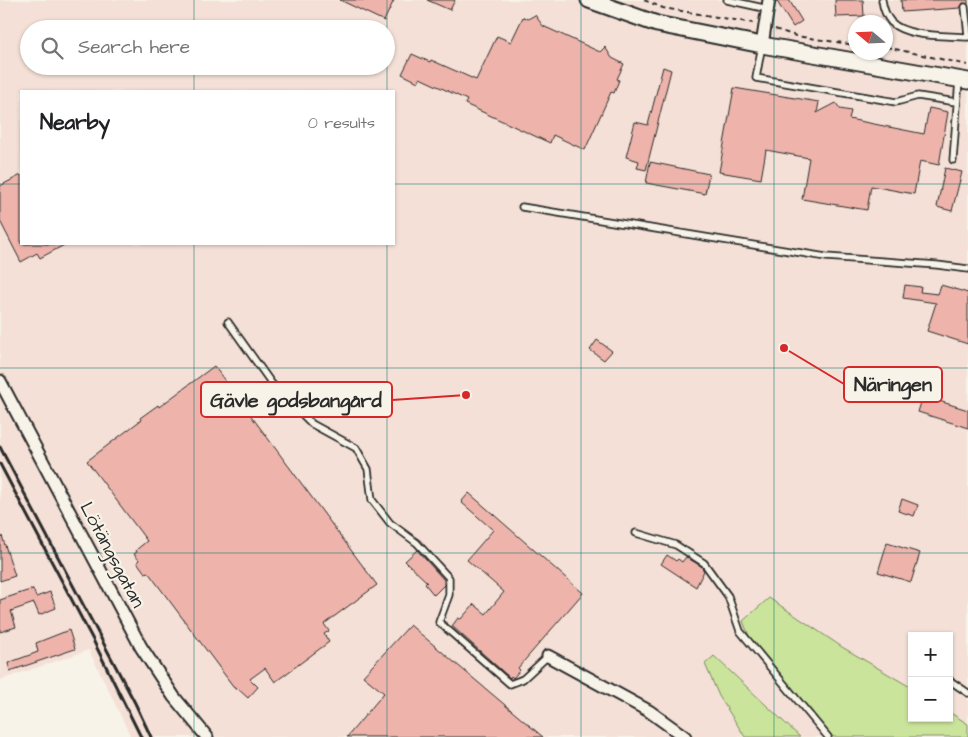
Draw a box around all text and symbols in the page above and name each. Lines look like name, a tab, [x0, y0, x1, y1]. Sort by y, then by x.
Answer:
north arrow	[848, 15, 893, 60]
search box	[20, 20, 395, 75]
icon: search	[38, 34, 66, 62]
text: Search here	[78, 34, 190, 61]
text: Nearby	[40, 108, 110, 137]
text: 0 results	[308, 112, 375, 134]
callout: Näringen	[844, 367, 942, 402]
text: Näringen	[854, 371, 932, 400]
callout: Gävle godsbangård	[201, 382, 392, 417]
text: Gävle godsbangård	[210, 387, 382, 416]
street label: Lötängsgatan	[72, 497, 151, 613]
map controls	[908, 632, 953, 722]
button: +	[908, 632, 953, 677]
button: −	[908, 677, 953, 722]

